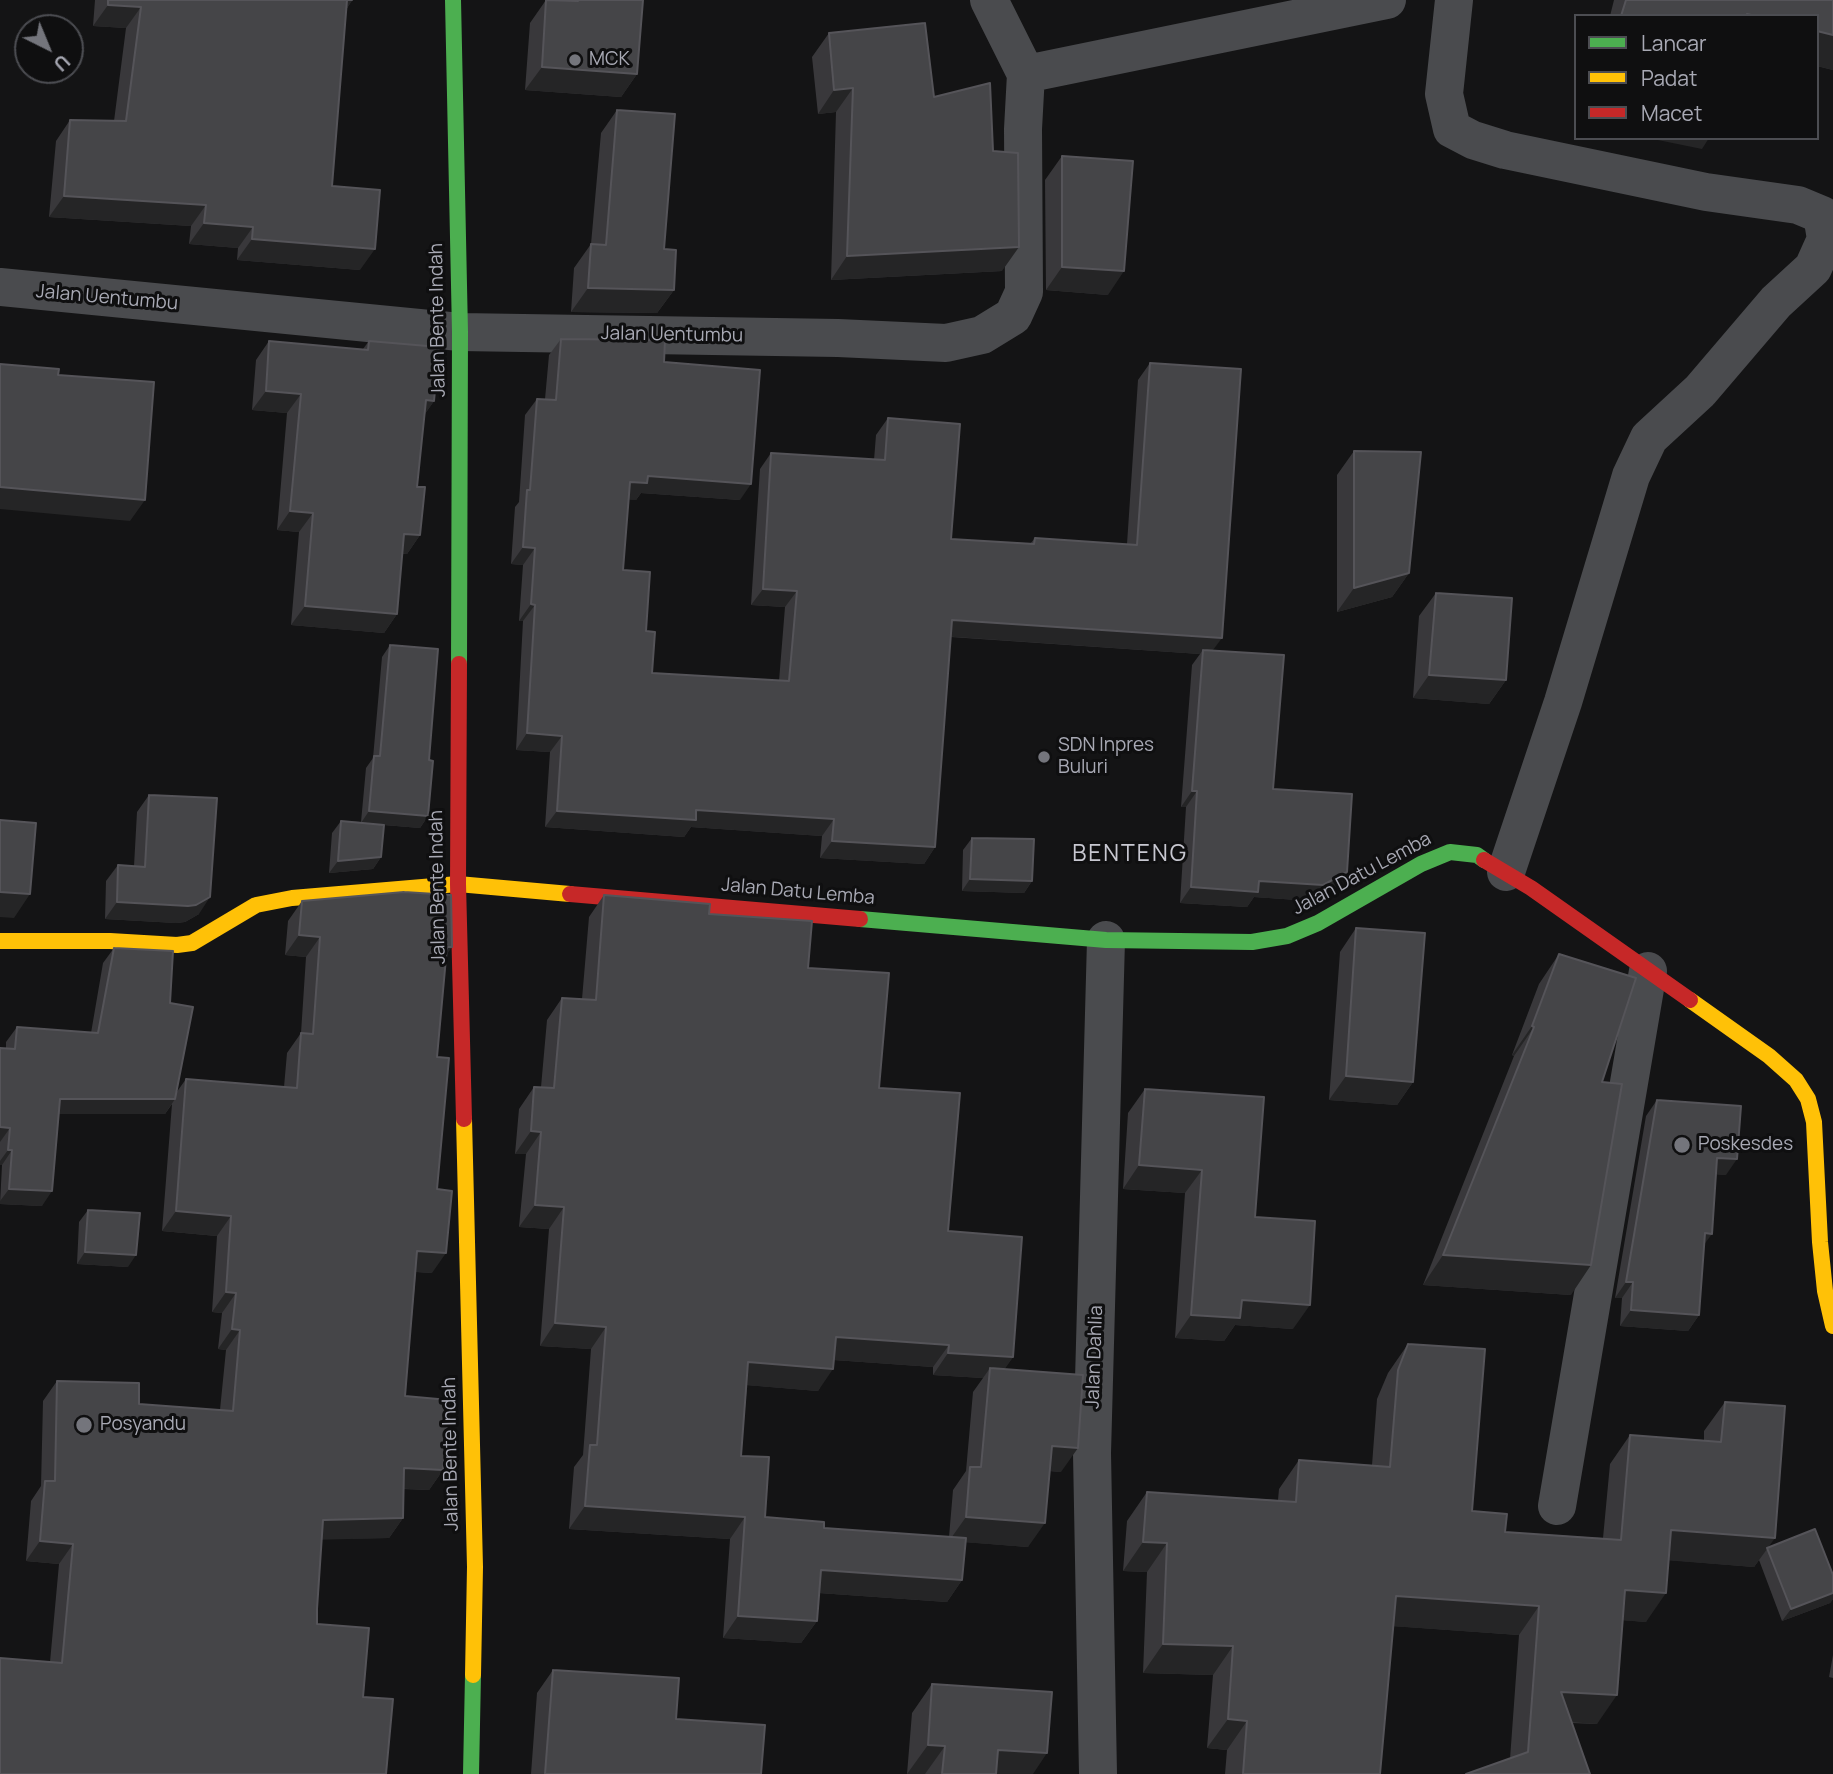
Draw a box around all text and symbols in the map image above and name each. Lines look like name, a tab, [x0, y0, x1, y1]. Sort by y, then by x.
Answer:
north arrow	[14, 14, 84, 84]
legend	[1574, 14, 1819, 140]
text: Lancar	[1641, 29, 1707, 57]
text: U	[48, 49, 76, 77]
place label: MCK	[589, 49, 630, 71]
marker: MCK	[567, 52, 583, 68]
text: Padat	[1641, 64, 1697, 92]
text: Macet	[1641, 99, 1702, 127]
street label: Jalan Bente Indah	[425, 243, 451, 397]
street label: Jalan Uentumbu	[35, 280, 179, 316]
street label: Jalan Uentumbu	[601, 322, 743, 348]
place label: SDN Inpres Buluri	[1058, 735, 1154, 779]
marker: SDN Inpres Buluri	[1036, 749, 1052, 765]
street label: Jalan Bente Indah	[425, 810, 451, 964]
street label: Jalan Datu Lemba	[1289, 828, 1435, 920]
district label: BENTENG	[1073, 841, 1187, 869]
street label: Jalan Datu Lemba	[720, 874, 876, 910]
place label: Poskesdes	[1698, 1134, 1793, 1156]
marker: Poskesdes	[1672, 1135, 1692, 1155]
street label: Jalan Dahlia	[1082, 1305, 1108, 1409]
street label: Jalan Bente Indah	[438, 1377, 464, 1531]
place label: Posyandu	[100, 1414, 186, 1436]
marker: Posyandu	[74, 1415, 94, 1435]

